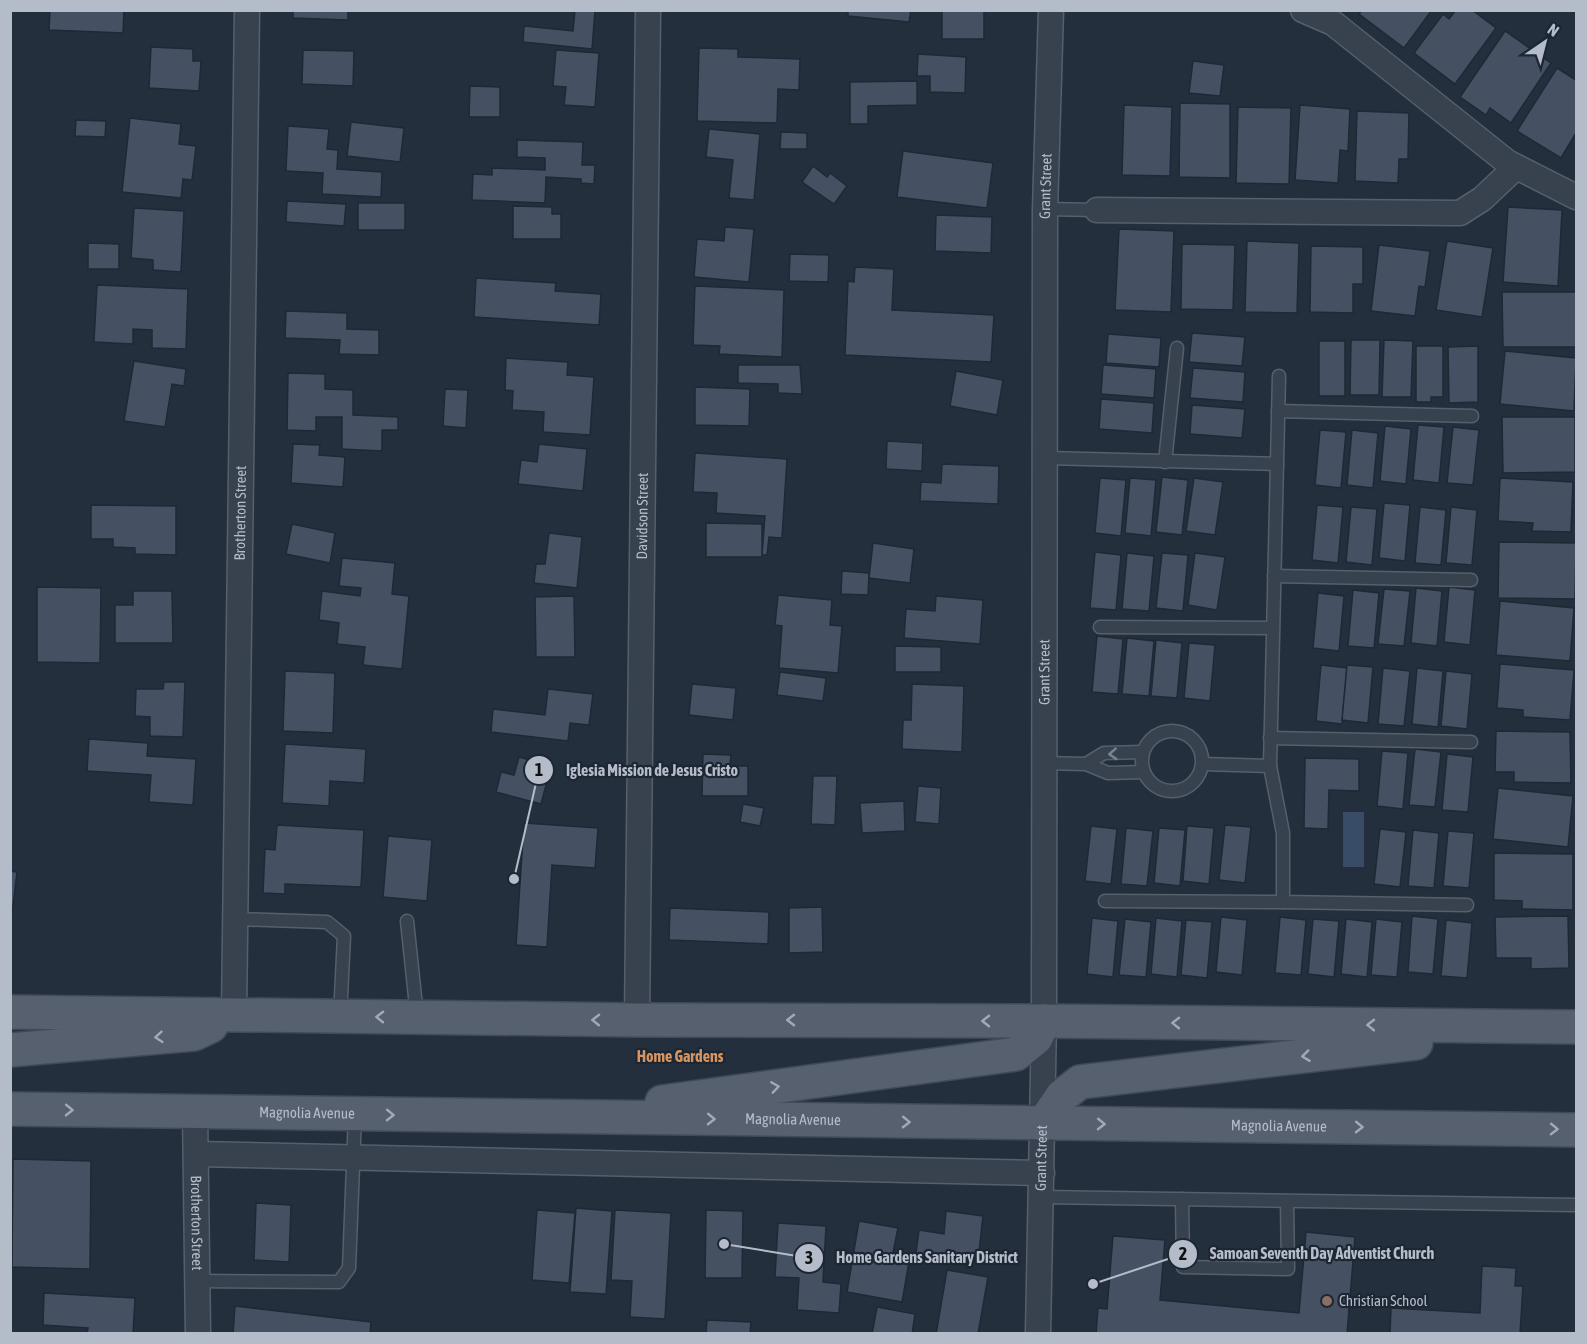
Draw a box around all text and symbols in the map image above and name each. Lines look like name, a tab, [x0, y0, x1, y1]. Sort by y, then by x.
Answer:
north arrow	[1515, 12, 1575, 72]
text: N	[1545, 20, 1563, 40]
street label: Grant Street	[1036, 153, 1055, 219]
street label: Brotherton Street	[231, 465, 249, 561]
street label: Davidson Street	[633, 473, 651, 560]
street label: Grant Street	[1035, 639, 1052, 705]
one-way arrow	[1109, 747, 1118, 760]
callout: Iglesia Mission de Jesus Cristo	[524, 753, 750, 787]
text: 1	[535, 759, 543, 780]
text: Iglesia Mission de Jesus Cristo	[566, 761, 738, 779]
one-way arrow	[375, 1010, 384, 1023]
one-way arrow	[591, 1014, 600, 1026]
one-way arrow	[786, 1014, 795, 1026]
one-way arrow	[981, 1015, 990, 1027]
one-way arrow	[1172, 1016, 1181, 1029]
one-way arrow	[1367, 1019, 1376, 1031]
one-way arrow	[155, 1030, 164, 1043]
district label: Home Gardens	[637, 1047, 724, 1065]
one-way arrow	[1301, 1049, 1310, 1061]
one-way arrow	[771, 1081, 780, 1093]
street label: Magnolia Avenue	[259, 1103, 355, 1122]
one-way arrow	[64, 1104, 73, 1116]
one-way arrow	[385, 1109, 394, 1121]
street label: Magnolia Avenue	[745, 1110, 841, 1128]
one-way arrow	[706, 1113, 715, 1125]
one-way arrow	[901, 1116, 910, 1128]
street label: Magnolia Avenue	[1231, 1116, 1327, 1135]
one-way arrow	[1097, 1118, 1106, 1130]
one-way arrow	[1355, 1121, 1364, 1133]
one-way arrow	[1550, 1123, 1559, 1136]
street label: Grant Street	[1032, 1125, 1050, 1191]
street label: Brotherton Street	[188, 1175, 206, 1271]
callout: Samoan Seventh Day Adventist Church	[1168, 1237, 1446, 1271]
callout: Home Gardens Sanitary District	[794, 1241, 1030, 1275]
text: 2	[1179, 1243, 1187, 1264]
text: Samoan Seventh Day Adventist Church	[1210, 1244, 1434, 1262]
text: 3	[805, 1247, 813, 1268]
text: Home Gardens Sanitary District	[836, 1248, 1018, 1266]
place label: Christian School	[1339, 1292, 1427, 1309]
marker: Christian School	[1320, 1294, 1334, 1308]

